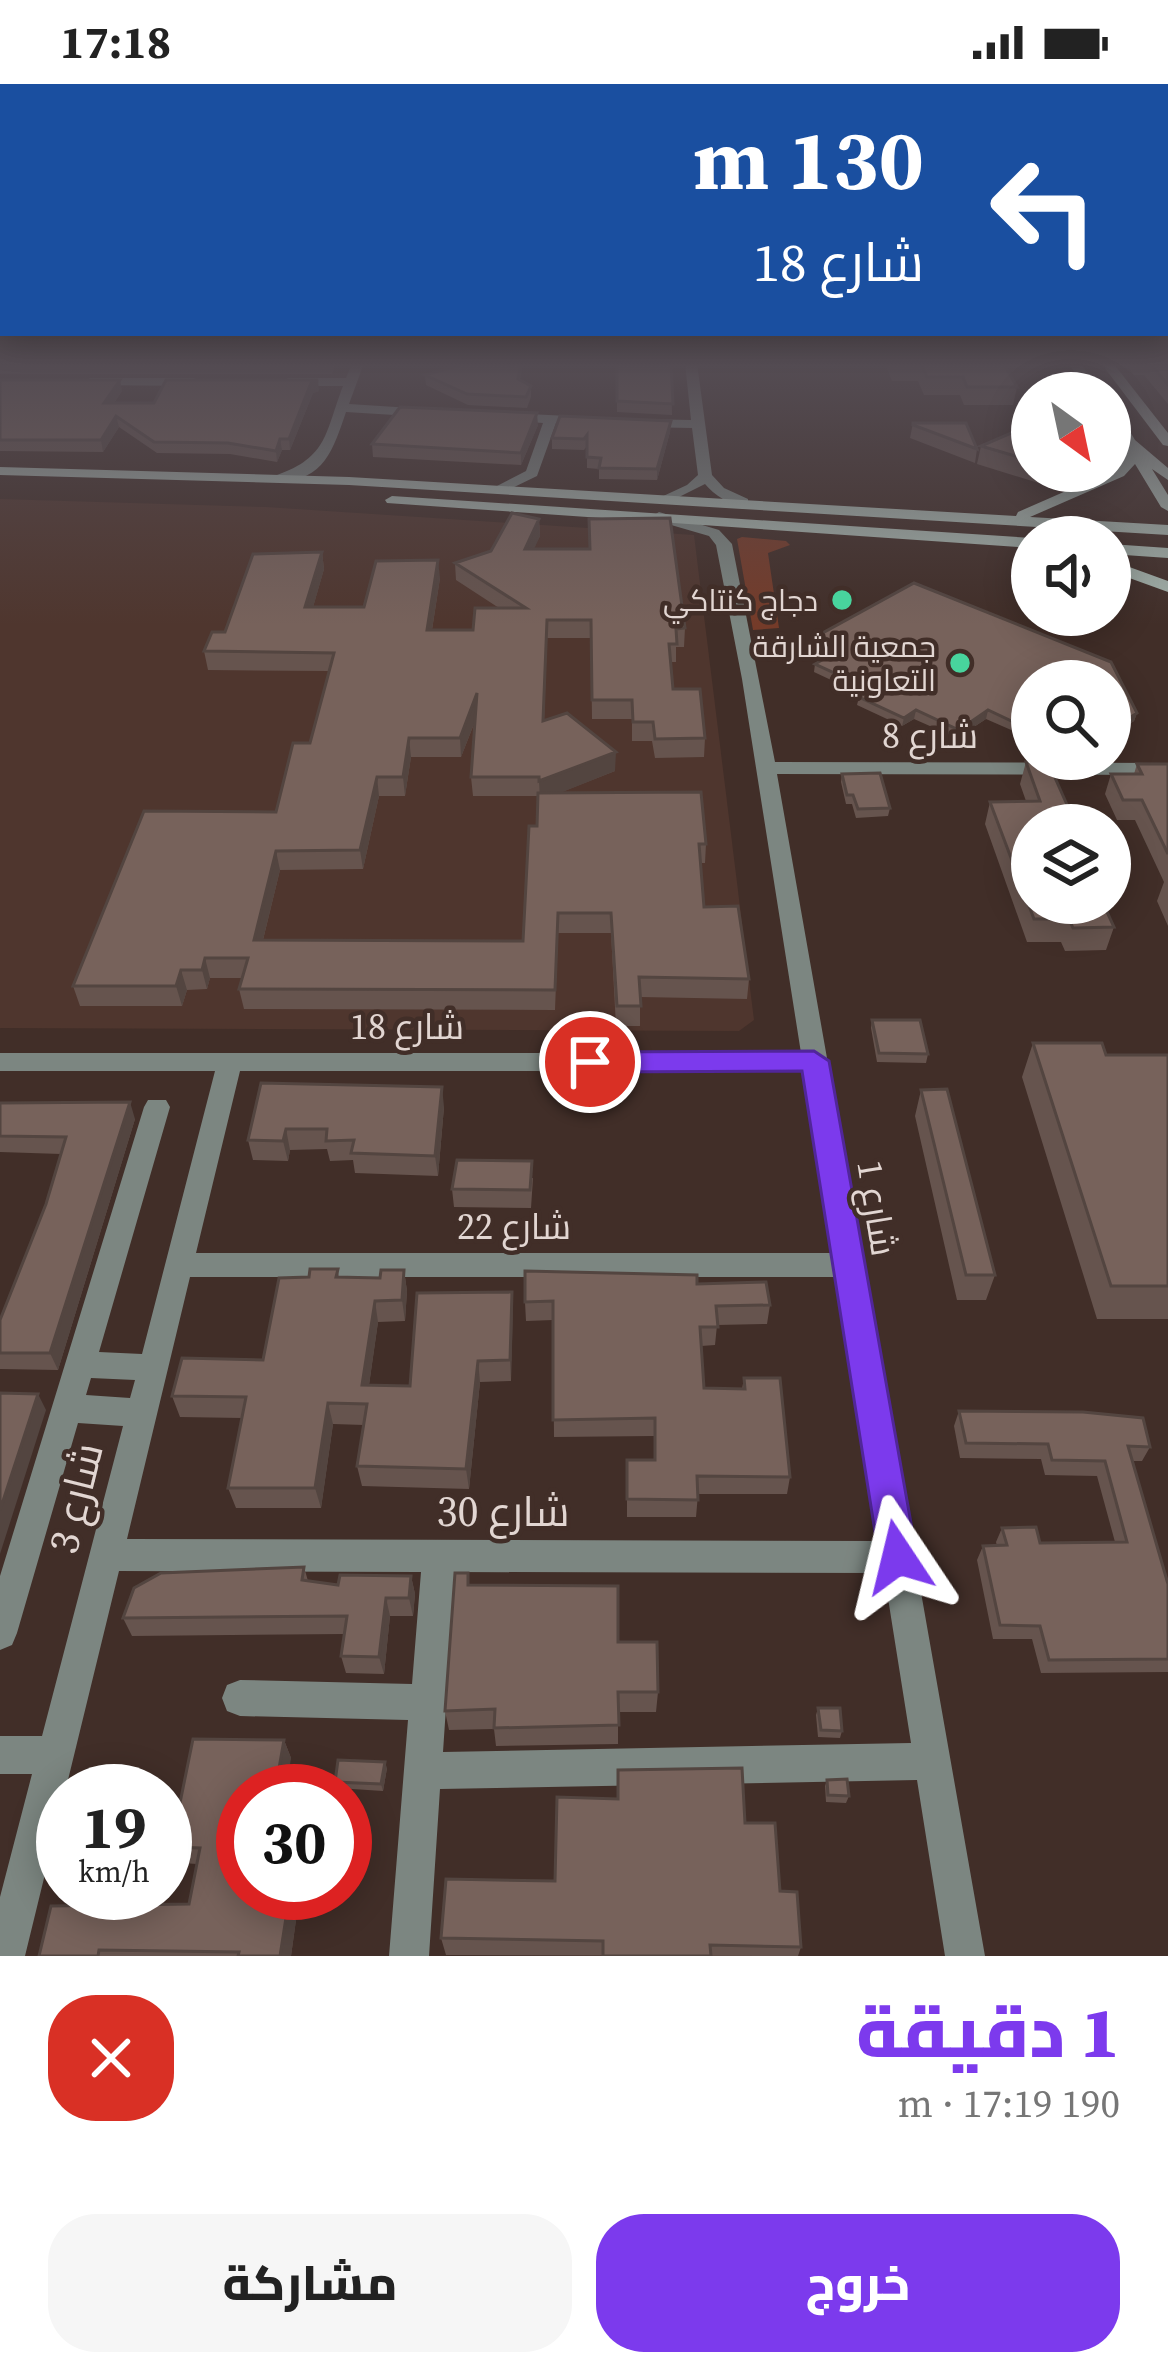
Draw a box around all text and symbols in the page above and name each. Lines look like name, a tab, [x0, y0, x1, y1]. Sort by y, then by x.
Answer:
text: 17:18	[60, 11, 171, 73]
text: 130 m	[693, 102, 924, 217]
icon: left	[966, 132, 1122, 288]
text: شارع 18	[753, 225, 924, 299]
north arrow	[1011, 372, 1131, 492]
map controls	[1011, 372, 1131, 924]
button: sound	[1011, 516, 1131, 636]
place label: دجاج كنتاكي	[663, 580, 818, 624]
marker: دجاج كنتاكي	[829, 587, 855, 613]
place label: جمعية الشارقة التعاونية	[752, 626, 936, 701]
marker: جمعية الشارقة التعاونية	[947, 650, 973, 676]
button: search	[1011, 660, 1131, 780]
street label: شارع 8	[882, 711, 978, 760]
button: layers	[1011, 804, 1131, 924]
street label: شارع 18	[350, 1002, 464, 1051]
pin	[539, 1011, 641, 1113]
icon: arrive	[557, 1029, 623, 1095]
street label: شارع 1	[845, 1157, 909, 1259]
street label: شارع 22	[457, 1202, 571, 1251]
street label: شارع 3	[33, 1437, 117, 1559]
street label: شارع 30	[436, 1482, 570, 1540]
position arrow	[835, 1494, 961, 1620]
speed limit sign: 30	[216, 1764, 372, 1920]
text: 19	[81, 1786, 147, 1868]
text: km/h	[78, 1851, 150, 1892]
text: 1 دقيقة	[856, 1982, 1120, 2081]
button: close	[48, 1995, 174, 2121]
text: 190 m · 17:19	[898, 2077, 1120, 2130]
button: مشاركة	[48, 2214, 572, 2352]
button: خروج	[596, 2214, 1120, 2352]

